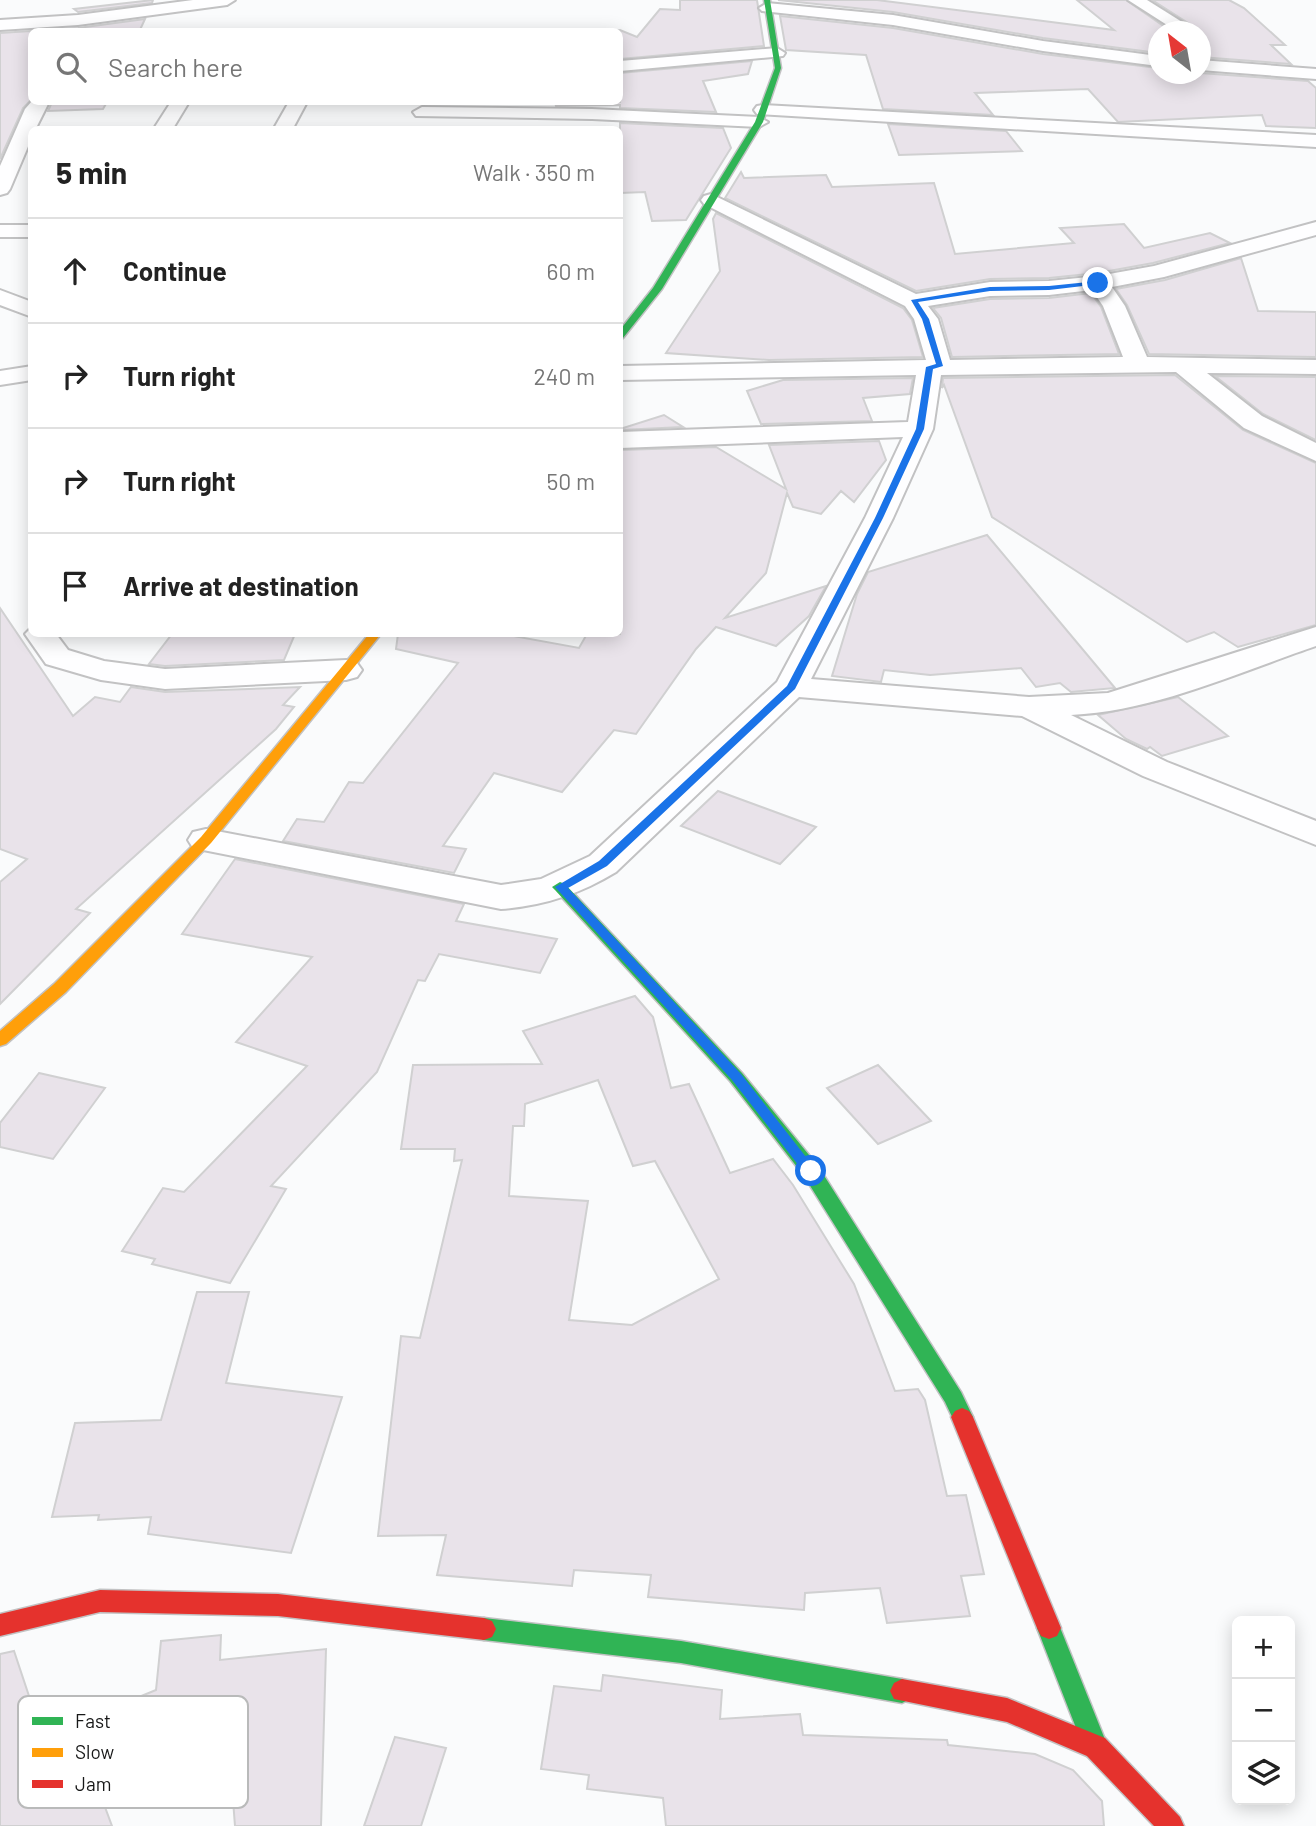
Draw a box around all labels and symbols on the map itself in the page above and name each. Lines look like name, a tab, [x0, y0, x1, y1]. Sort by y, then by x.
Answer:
north arrow	[1148, 21, 1211, 84]
route end	[1082, 267, 1113, 298]
route start	[795, 1155, 826, 1186]
legend	[18, 1696, 248, 1808]
text: Fast	[75, 1709, 111, 1732]
text: Slow	[75, 1740, 114, 1763]
text: Jam	[75, 1772, 111, 1795]

